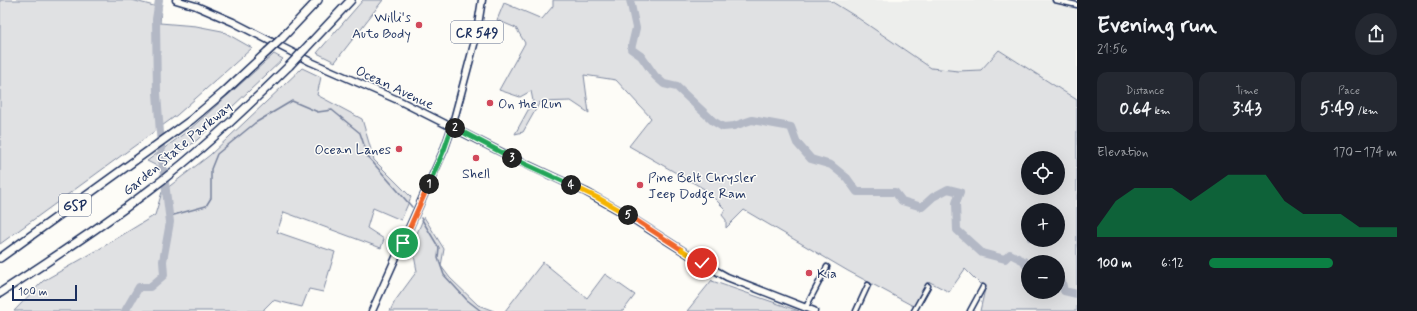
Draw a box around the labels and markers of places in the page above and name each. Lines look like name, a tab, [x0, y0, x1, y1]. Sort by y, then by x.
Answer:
place label: Willi's Auto Body	[352, 9, 411, 43]
marker: Willi's Auto Body	[414, 20, 424, 30]
place label: On the Run	[498, 95, 562, 113]
marker: On the Run	[485, 98, 495, 108]
pin: 2	[445, 118, 465, 138]
place label: Ocean Lanes	[314, 141, 391, 159]
marker: Ocean Lanes	[394, 144, 404, 154]
pin: 3	[502, 148, 522, 168]
marker: Shell	[471, 153, 481, 163]
place label: Shell	[462, 165, 490, 183]
place label: Pine Belt Chrysler Jeep Dodge Ram	[648, 169, 757, 205]
pin: 1	[419, 174, 439, 194]
pin: 4	[561, 175, 581, 195]
marker: Pine Belt Chrysler Jeep Dodge Ram	[635, 180, 645, 190]
pin: 5	[618, 205, 638, 225]
pin	[386, 226, 420, 260]
pin	[685, 246, 719, 280]
place label: Kia	[817, 265, 837, 283]
marker: Kia	[804, 268, 814, 278]

